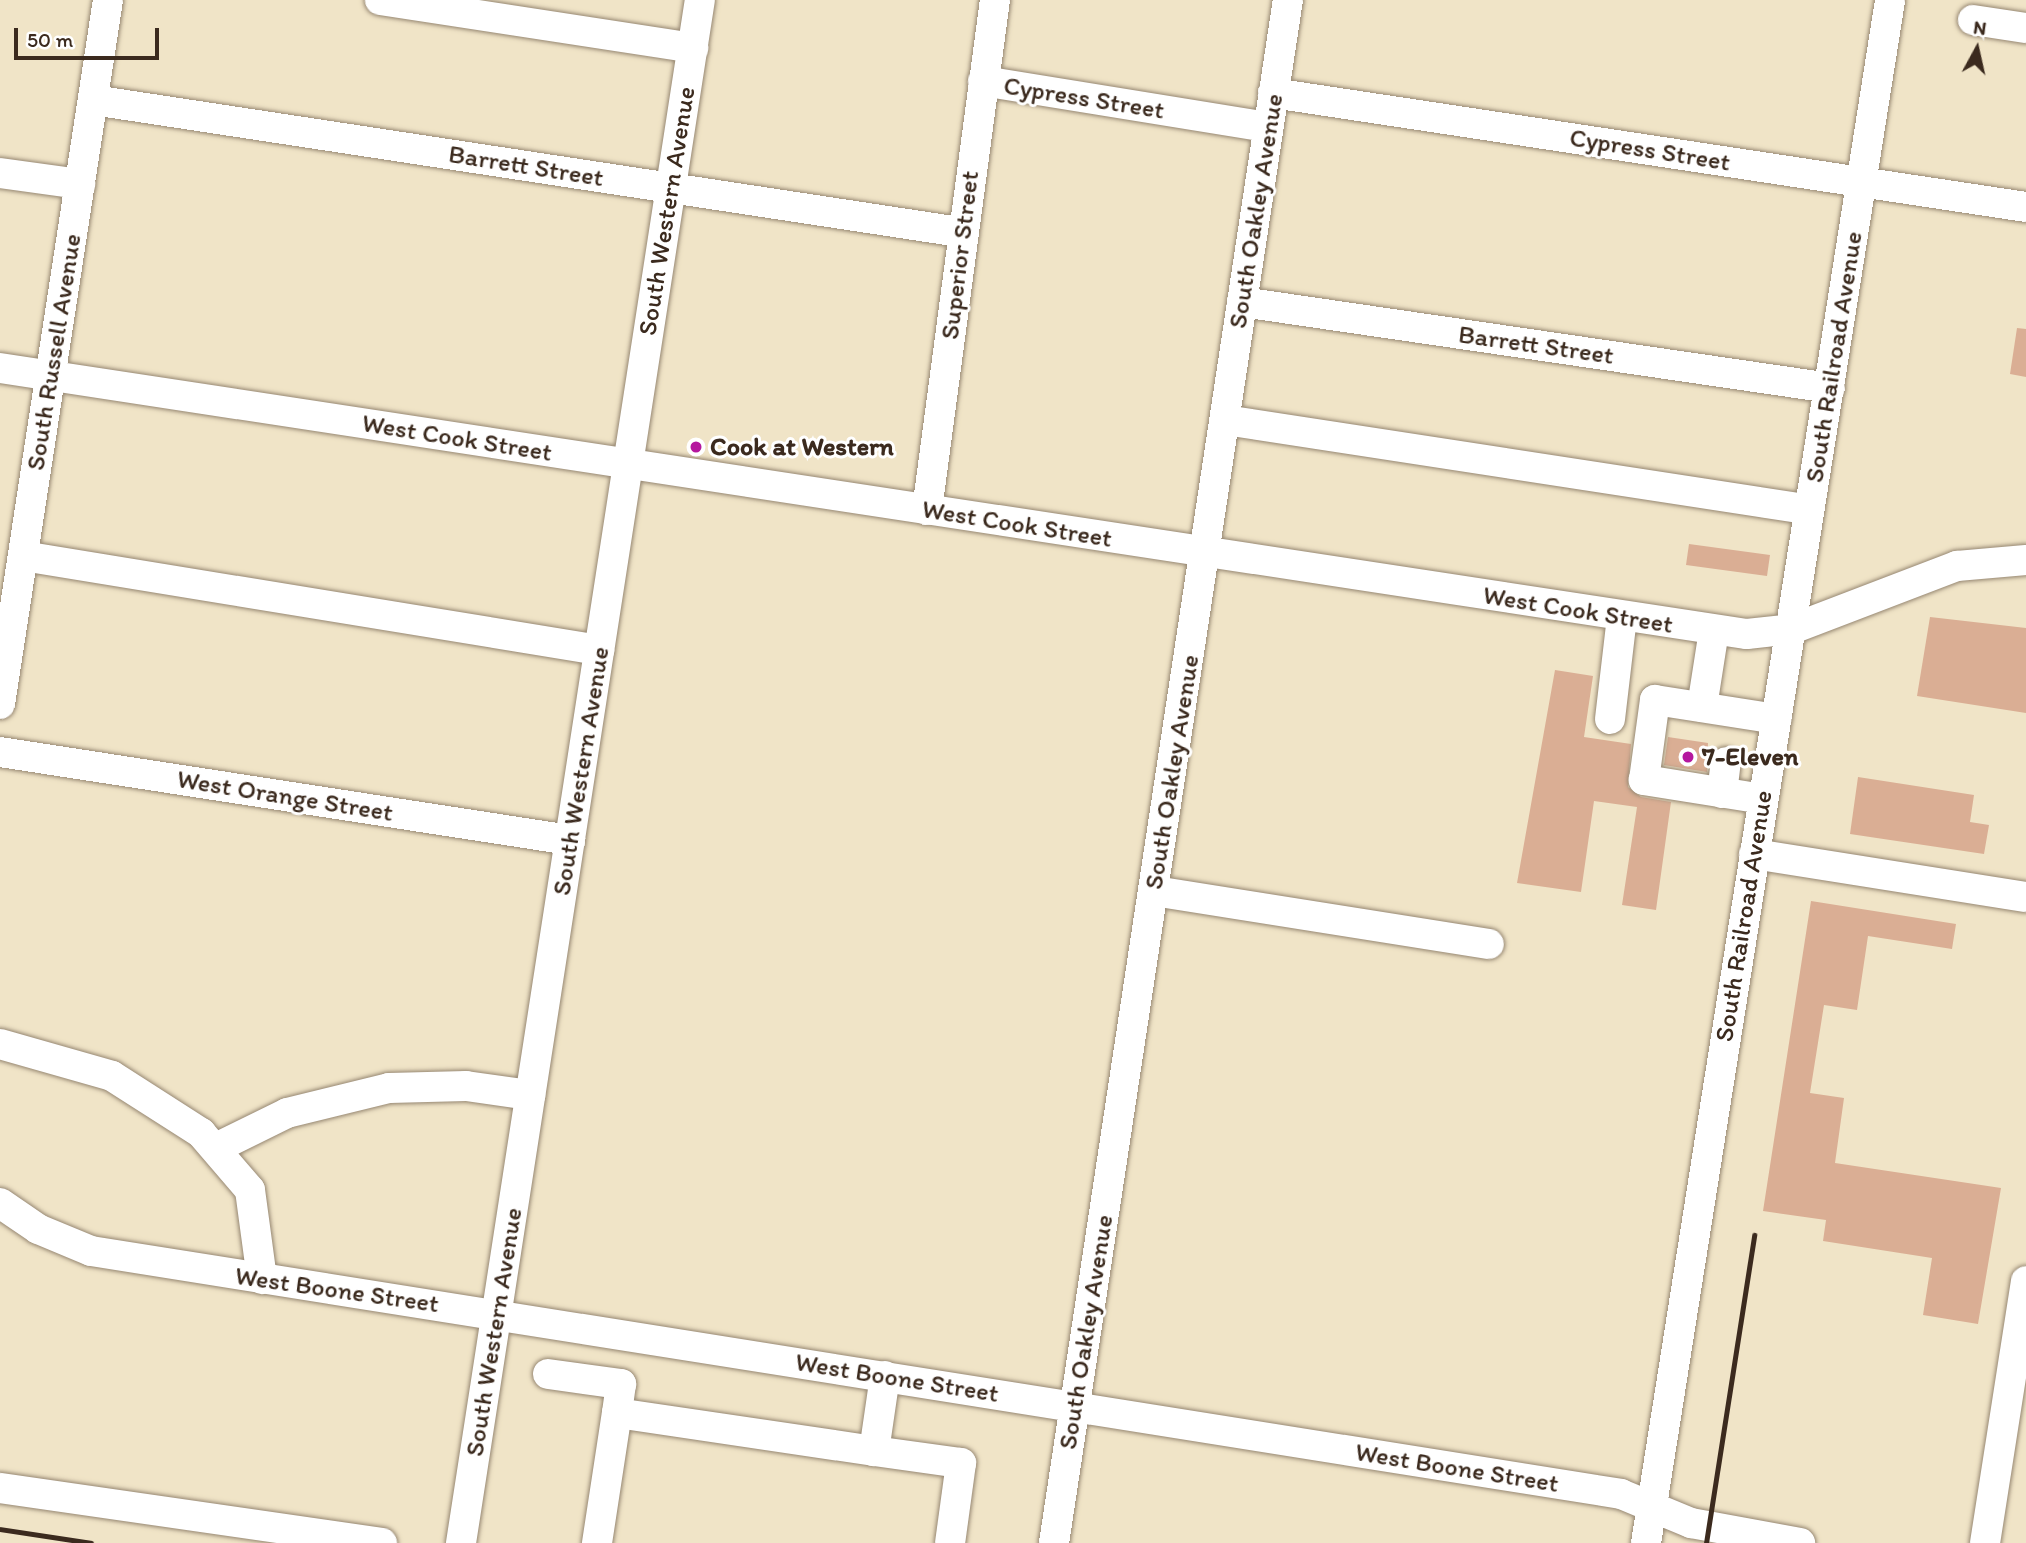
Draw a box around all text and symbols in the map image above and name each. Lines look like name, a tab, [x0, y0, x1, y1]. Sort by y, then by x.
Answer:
scale bar	[18, 14, 163, 58]
north arrow	[1942, 14, 2012, 84]
text: N	[1972, 15, 1988, 40]
text: 50 m	[27, 27, 73, 52]
street label: Cypress Street	[1002, 70, 1166, 126]
street label: South Western Avenue	[632, 85, 702, 337]
street label: South Oakley Avenue	[1222, 92, 1290, 330]
street label: Cypress Street	[1568, 122, 1732, 178]
street label: Barrett Street	[447, 138, 605, 194]
street label: Superior Street	[934, 169, 986, 341]
street label: South Railroad Avenue	[1799, 230, 1869, 484]
street label: South Russell Avenue	[20, 232, 88, 472]
street label: Barrett Street	[1457, 319, 1615, 371]
street label: West Cook Street	[360, 408, 554, 468]
place label: Cook at Western	[710, 431, 894, 463]
marker: Cook at Western	[688, 439, 704, 455]
street label: West Cook Street	[920, 494, 1114, 554]
street label: West Cook Street	[1481, 580, 1675, 640]
street label: South Western Avenue	[546, 645, 616, 897]
street label: South Oakley Avenue	[1138, 653, 1206, 891]
place label: 7-Eleven	[1702, 741, 1799, 773]
marker: 7-Eleven	[1680, 749, 1696, 765]
street label: West Orange Street	[175, 764, 395, 828]
street label: South Railroad Avenue	[1709, 789, 1779, 1043]
street label: South Western Avenue	[459, 1206, 529, 1458]
street label: South Oakley Avenue	[1052, 1213, 1120, 1451]
street label: West Boone Street	[233, 1260, 441, 1320]
street label: West Boone Street	[793, 1346, 1001, 1410]
street label: West Boone Street	[1353, 1436, 1561, 1500]

